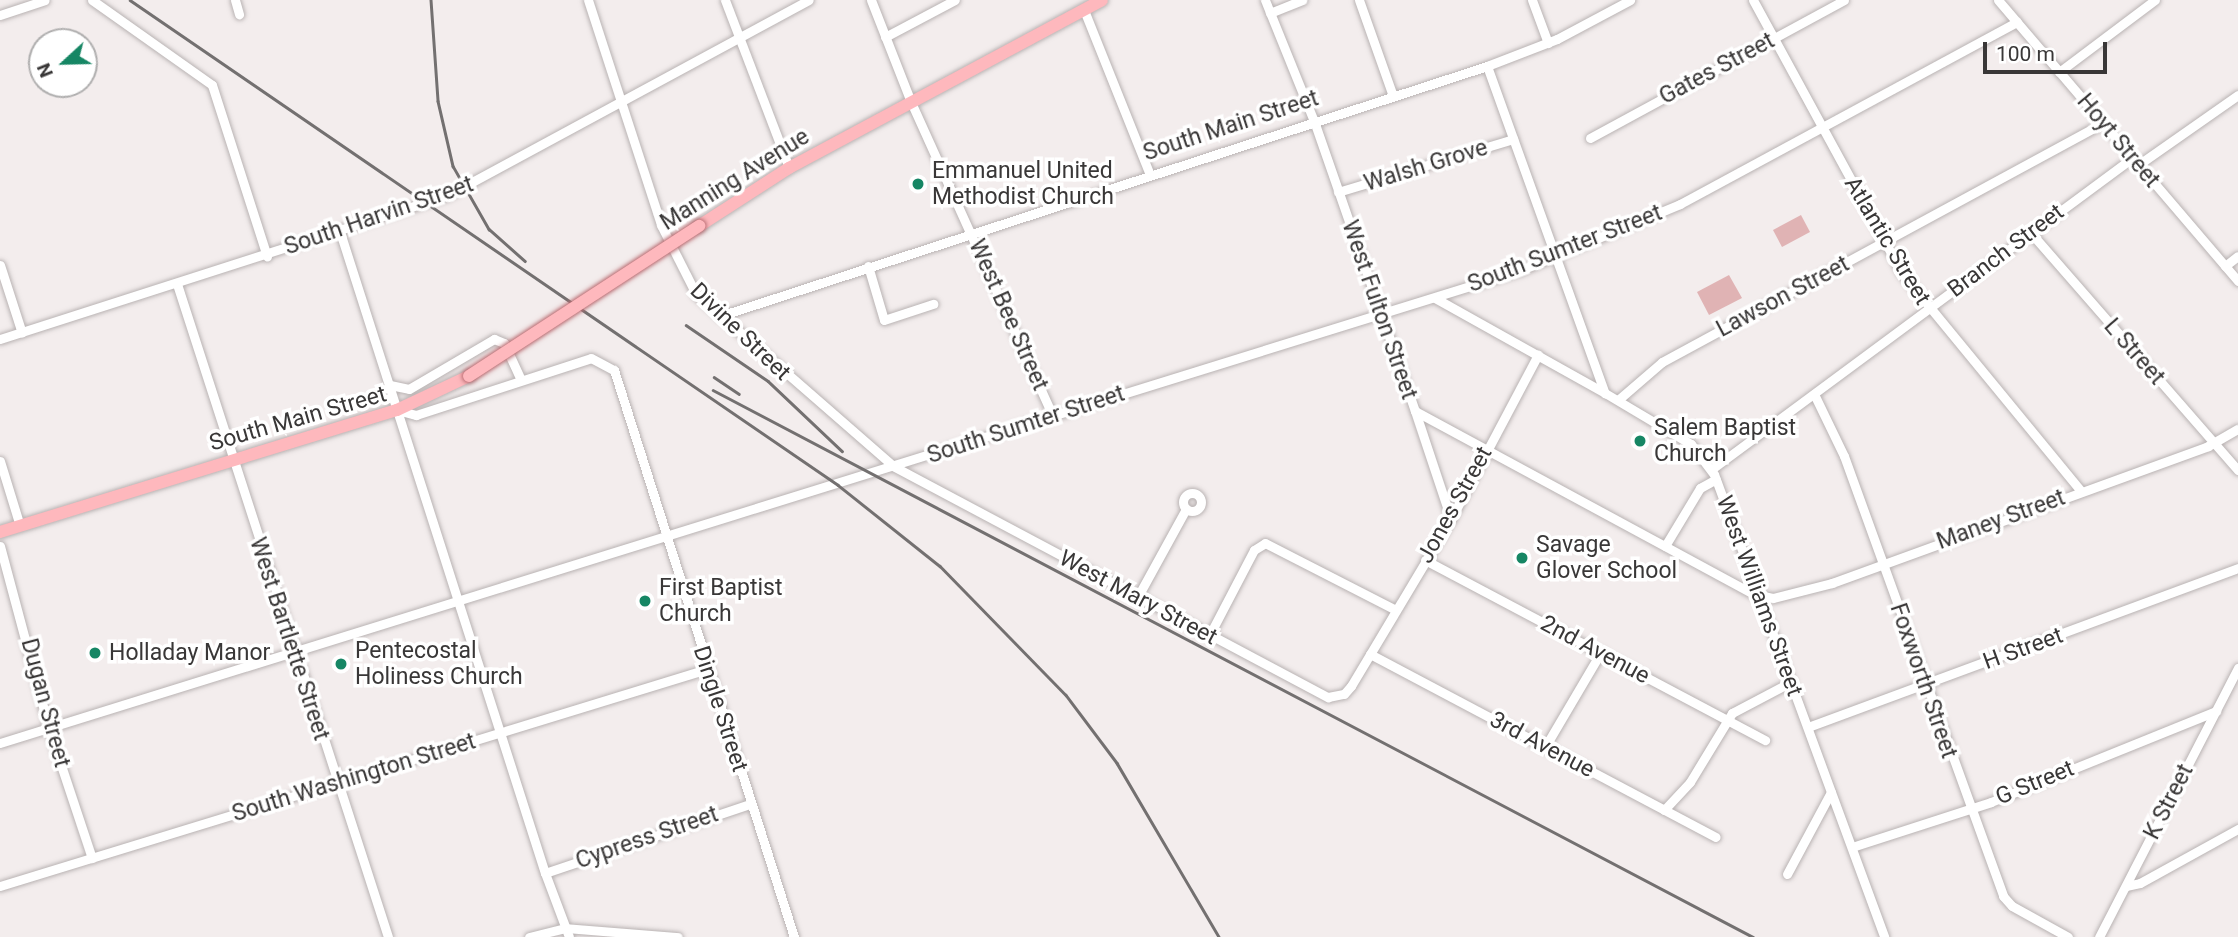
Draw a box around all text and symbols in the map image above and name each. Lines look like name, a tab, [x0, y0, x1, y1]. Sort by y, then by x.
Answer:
street label: Gates Street	[1655, 27, 1779, 111]
north arrow	[28, 28, 98, 98]
scale bar	[1986, 28, 2110, 72]
text: 100 m	[1996, 42, 2055, 66]
text: N	[32, 60, 58, 81]
street label: South Main Street	[1140, 85, 1322, 167]
street label: Hoyt Street	[2071, 88, 2165, 194]
street label: Manning Avenue	[656, 123, 814, 237]
street label: Walsh Grove	[1361, 134, 1491, 198]
place label: Emmanuel United Methodist Church	[932, 157, 1114, 211]
street label: South Harvin Street	[281, 171, 477, 261]
street label: Atlantic Street	[1838, 172, 1936, 310]
marker: Emmanuel United Methodist Church	[910, 176, 926, 192]
street label: Branch Street	[1943, 198, 2069, 304]
street label: South Sumter Street	[1464, 199, 1666, 299]
street label: West Fulton Street	[1335, 217, 1423, 403]
street label: West Bee Street	[962, 235, 1054, 395]
street label: Lawson Street	[1712, 250, 1854, 344]
street label: Divine Street	[684, 277, 796, 387]
street label: L Street	[2098, 313, 2170, 391]
street label: South Sumter Street	[924, 380, 1128, 470]
street label: South Main Street	[206, 381, 390, 457]
place label: Salem Baptist Church	[1654, 414, 1796, 468]
marker: Salem Baptist Church	[1632, 433, 1648, 449]
street label: Jones Street	[1412, 442, 1498, 568]
street label: Maney Street	[1933, 484, 2069, 556]
street label: West Williams Street	[1710, 492, 1808, 700]
place label: Savage Glover School	[1536, 531, 1677, 585]
street label: West Bartlette Street	[243, 534, 335, 744]
street label: West Mary Street	[1054, 545, 1222, 651]
marker: Savage Glover School	[1514, 550, 1530, 566]
place label: First Baptist Church	[659, 574, 782, 628]
marker: First Baptist Church	[637, 593, 653, 609]
street label: Foxworth Street	[1884, 600, 1962, 762]
street label: 2nd Avenue	[1536, 610, 1654, 690]
street label: H Street	[1979, 622, 2067, 676]
street label: Dugan Street	[15, 636, 75, 770]
place label: Pentecostal Holiness Church	[355, 637, 523, 691]
place label: Holladay Manor	[109, 639, 270, 667]
street label: Dingle Street	[687, 643, 753, 775]
marker: Holladay Manor	[87, 645, 103, 661]
marker: Pentecostal Holiness Church	[333, 656, 349, 672]
street label: 3rd Avenue	[1485, 706, 1599, 784]
street label: South Washington Street	[229, 728, 479, 828]
street label: G Street	[1992, 755, 2078, 811]
street label: K Street	[2138, 760, 2200, 844]
street label: Cypress Street	[572, 801, 722, 875]

